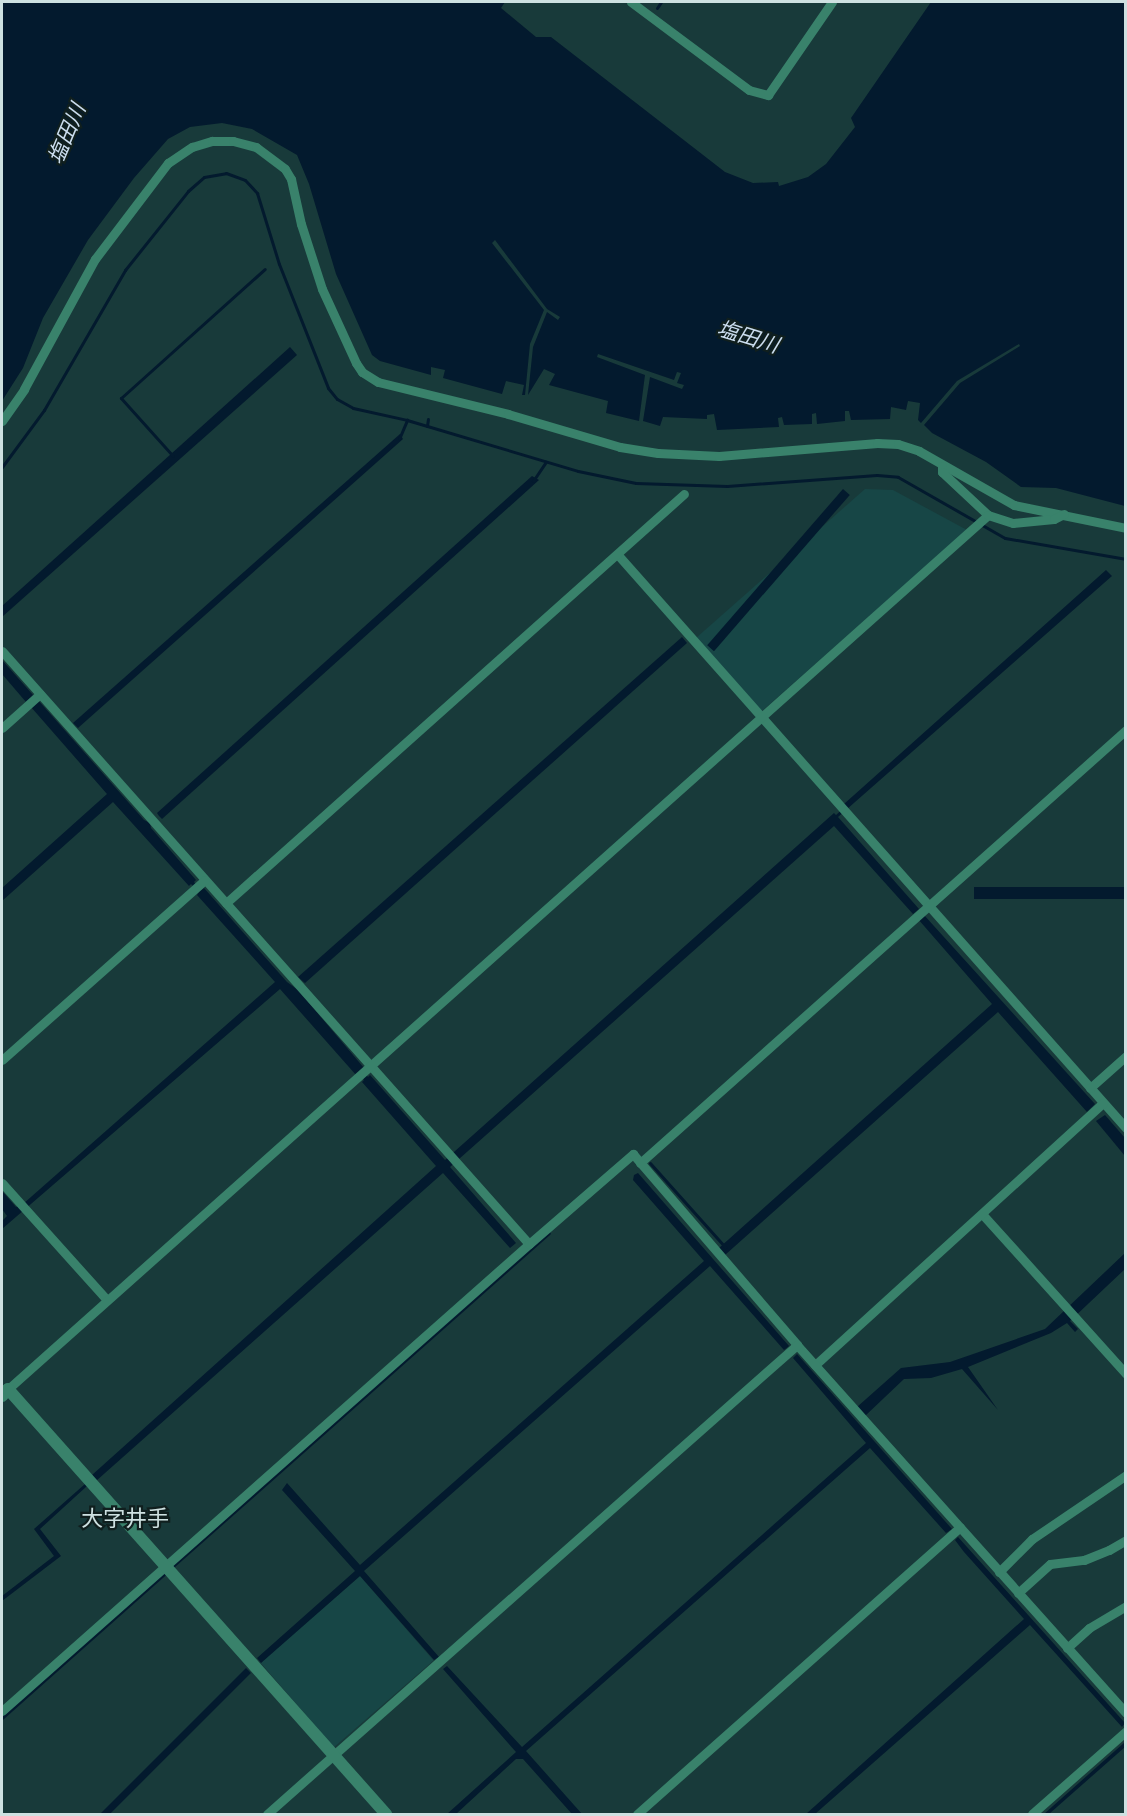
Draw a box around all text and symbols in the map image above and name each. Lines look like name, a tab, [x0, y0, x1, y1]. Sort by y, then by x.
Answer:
water label: 塩田川	[43, 100, 91, 168]
water label: 塩田川	[714, 316, 782, 358]
district label: 大字井手	[81, 1506, 169, 1532]

